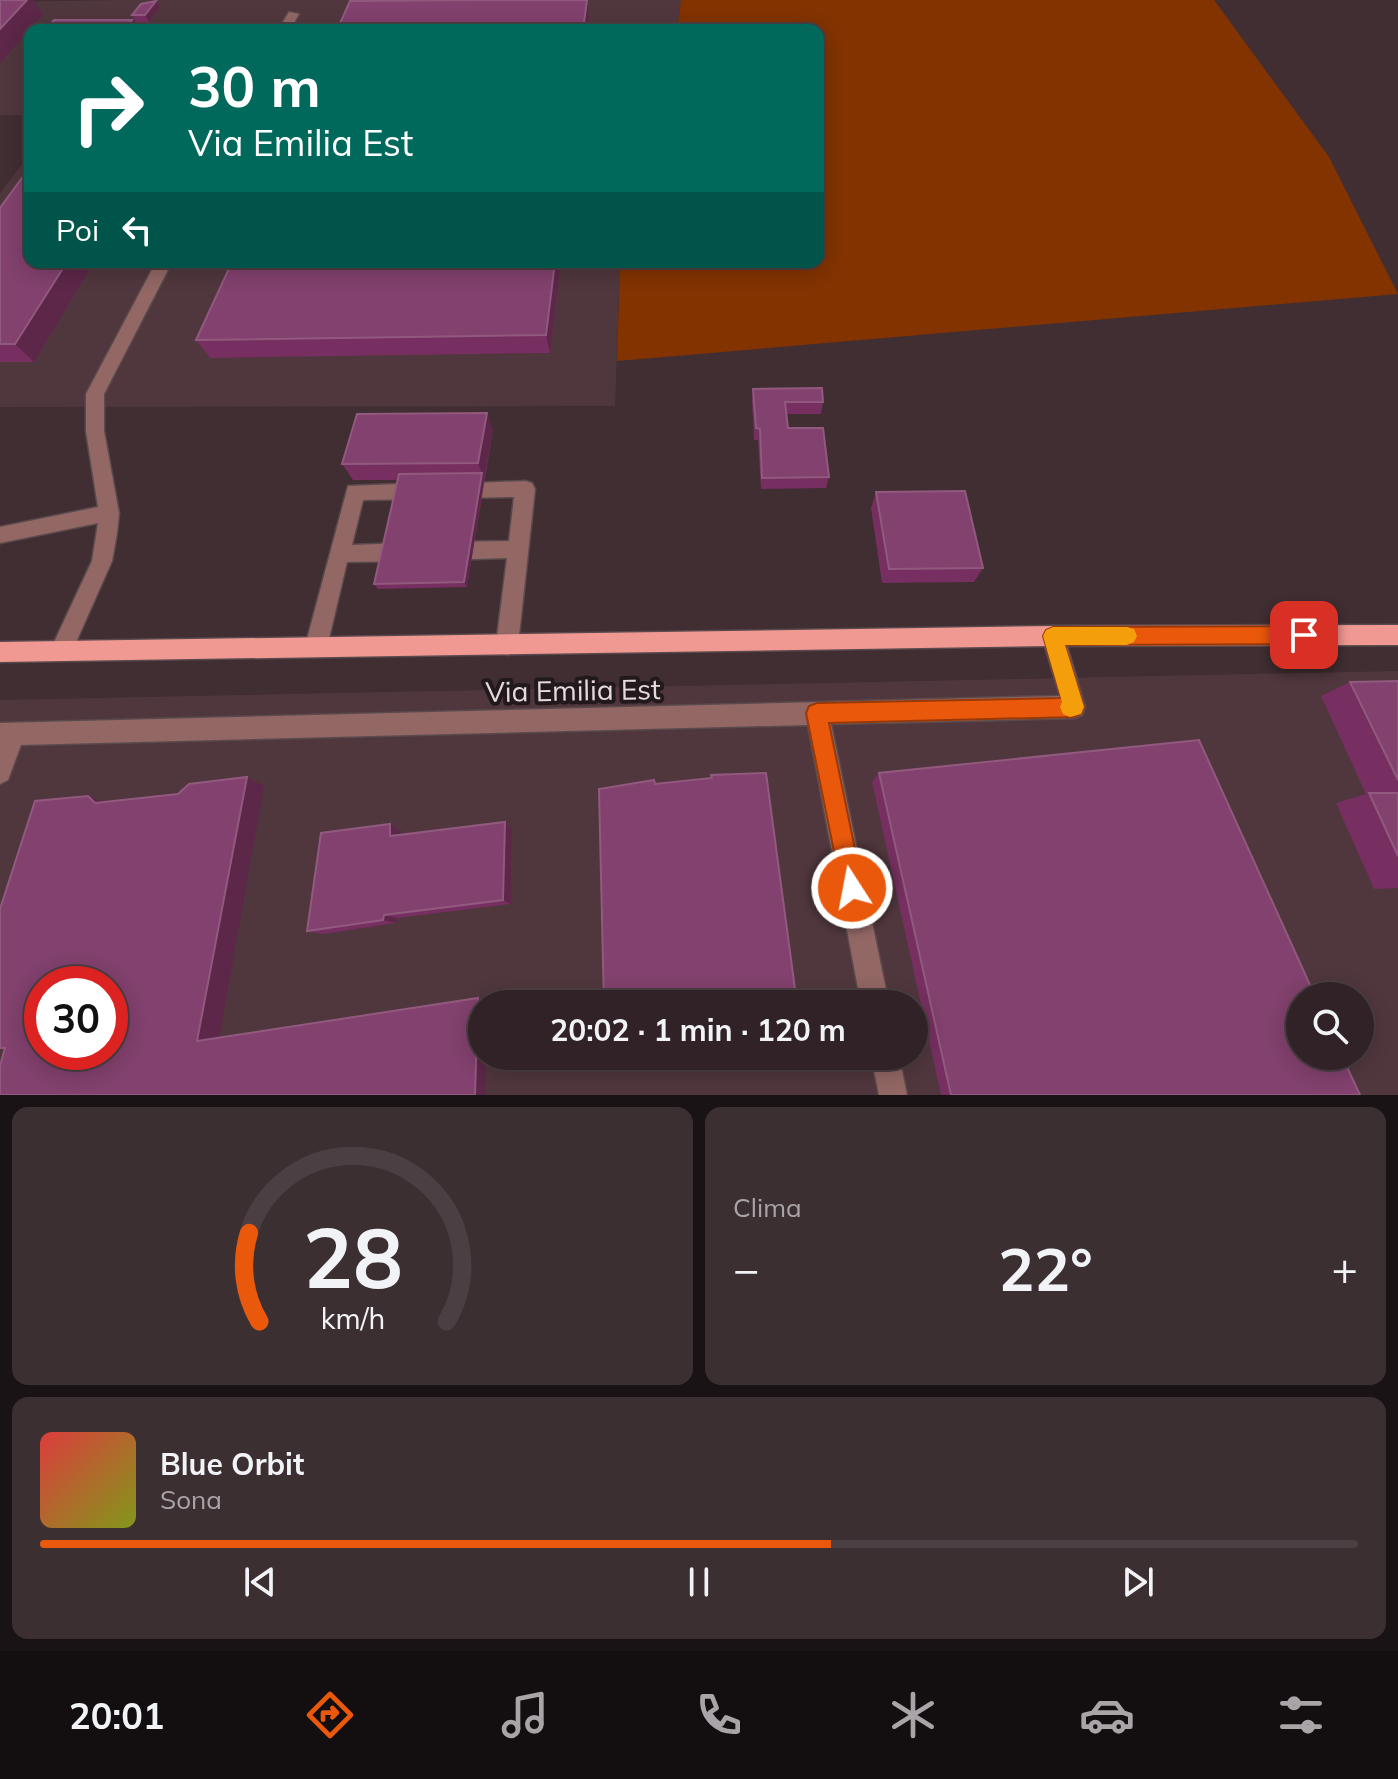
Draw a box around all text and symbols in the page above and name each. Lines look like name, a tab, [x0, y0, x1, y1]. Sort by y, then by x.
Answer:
text: 30 m	[188, 51, 321, 121]
icon: right	[56, 56, 160, 160]
text: Via Emilia Est	[188, 120, 413, 165]
icon: left	[115, 208, 159, 252]
text: Poi	[56, 211, 99, 249]
pin	[1270, 601, 1338, 669]
icon: arrive	[1282, 613, 1326, 657]
street label: Via Emilia Est	[485, 671, 661, 709]
position arrow	[810, 846, 894, 930]
speed limit sign: 30	[24, 966, 128, 1070]
map controls	[1286, 982, 1374, 1070]
button: search	[1286, 982, 1374, 1070]
text: 20:02 · 1 min · 120 m	[550, 1011, 846, 1049]
text: Clima	[733, 1191, 802, 1224]
text: 28	[303, 1204, 402, 1309]
text: 22°	[998, 1231, 1093, 1306]
text: −	[733, 1241, 759, 1296]
text: +	[1332, 1241, 1358, 1296]
text: km/h	[320, 1300, 385, 1336]
text: Blue Orbit	[160, 1445, 304, 1483]
text: Sona	[160, 1483, 222, 1516]
icon: previous	[238, 1560, 282, 1604]
icon: pause	[677, 1560, 721, 1604]
icon: next	[1116, 1560, 1160, 1604]
icon: directions	[302, 1687, 358, 1743]
icon: music	[497, 1687, 553, 1743]
icon: phone	[691, 1687, 747, 1743]
icon: climate	[885, 1687, 941, 1743]
icon: car	[1079, 1687, 1135, 1743]
icon: filters	[1273, 1687, 1329, 1743]
text: 20:01	[69, 1693, 164, 1738]

